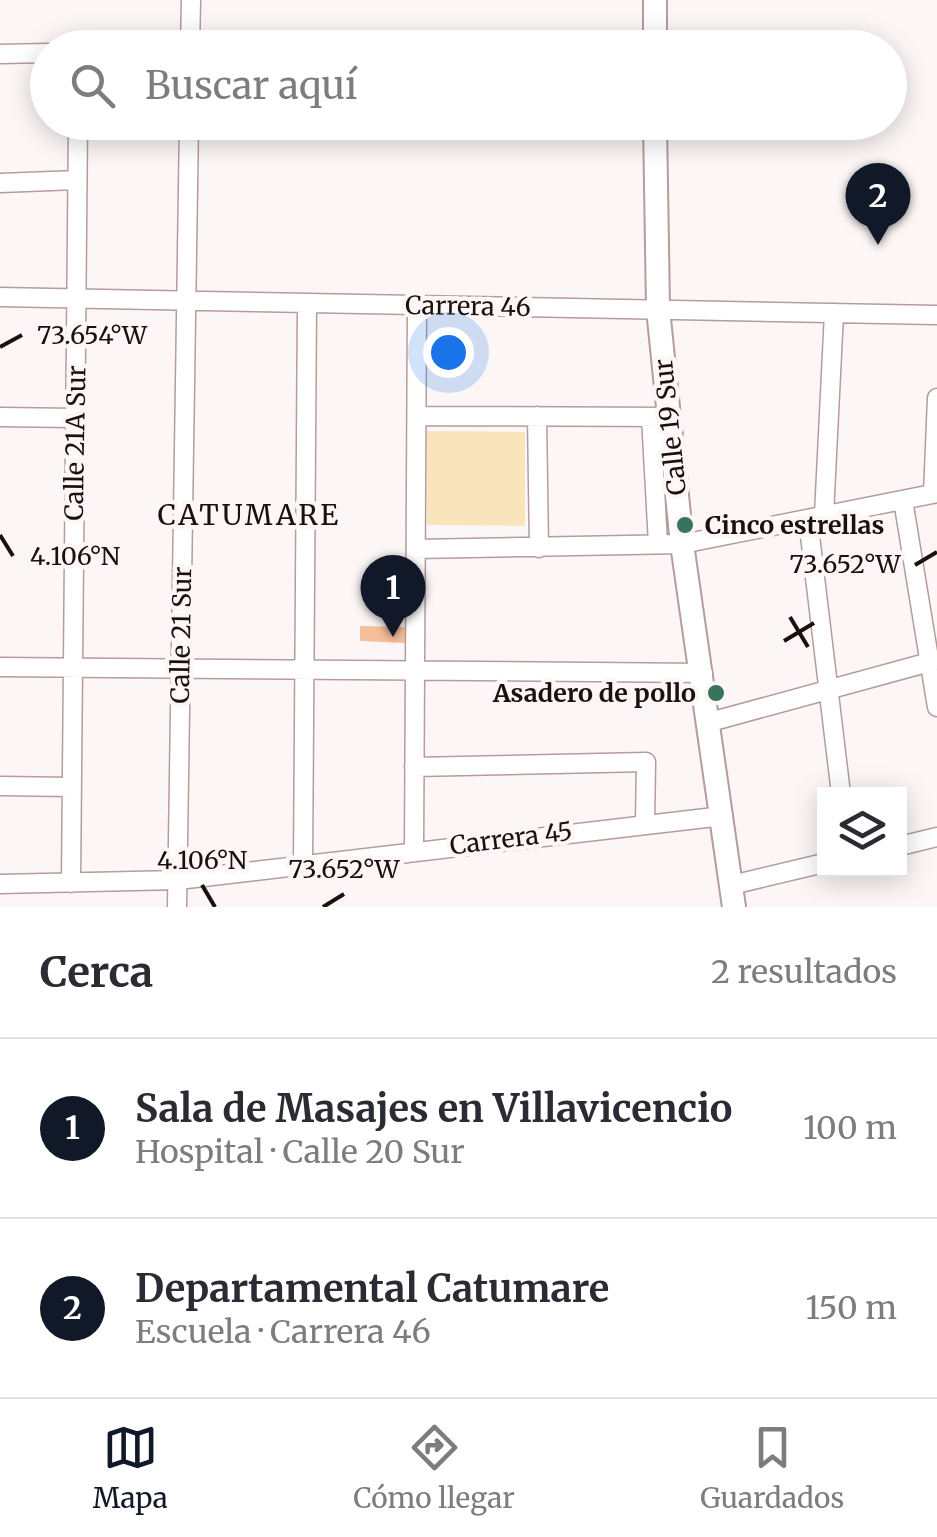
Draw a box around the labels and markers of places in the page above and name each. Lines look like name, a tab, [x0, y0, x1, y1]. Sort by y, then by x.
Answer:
pin: 2	[846, 162, 910, 245]
place label: Cinco estrellas	[705, 509, 885, 541]
marker: Cinco estrellas	[674, 514, 696, 536]
pin: 1	[360, 554, 426, 637]
place label: Asadero de pollo	[492, 677, 696, 709]
marker: Asadero de pollo	[705, 682, 727, 704]

